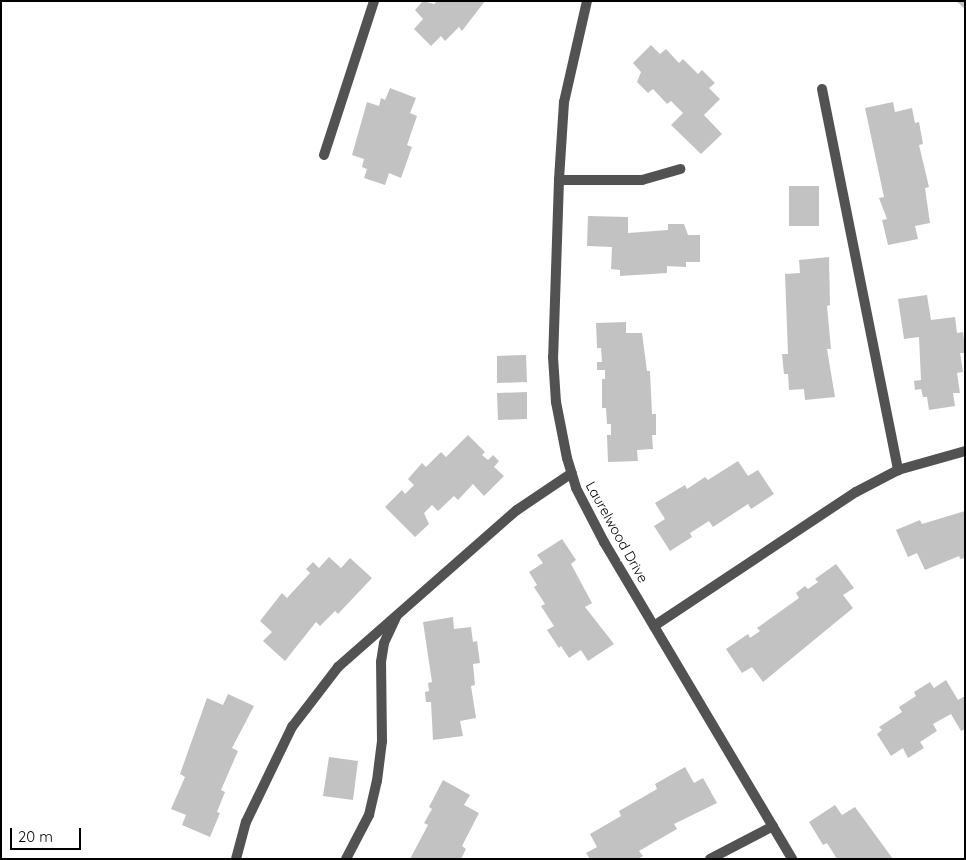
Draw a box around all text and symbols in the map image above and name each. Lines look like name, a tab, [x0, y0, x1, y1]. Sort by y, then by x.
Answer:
street label: Laurelwood Drive	[582, 478, 652, 586]
scale bar	[12, 818, 84, 850]
text: 20 m	[18, 827, 53, 846]

